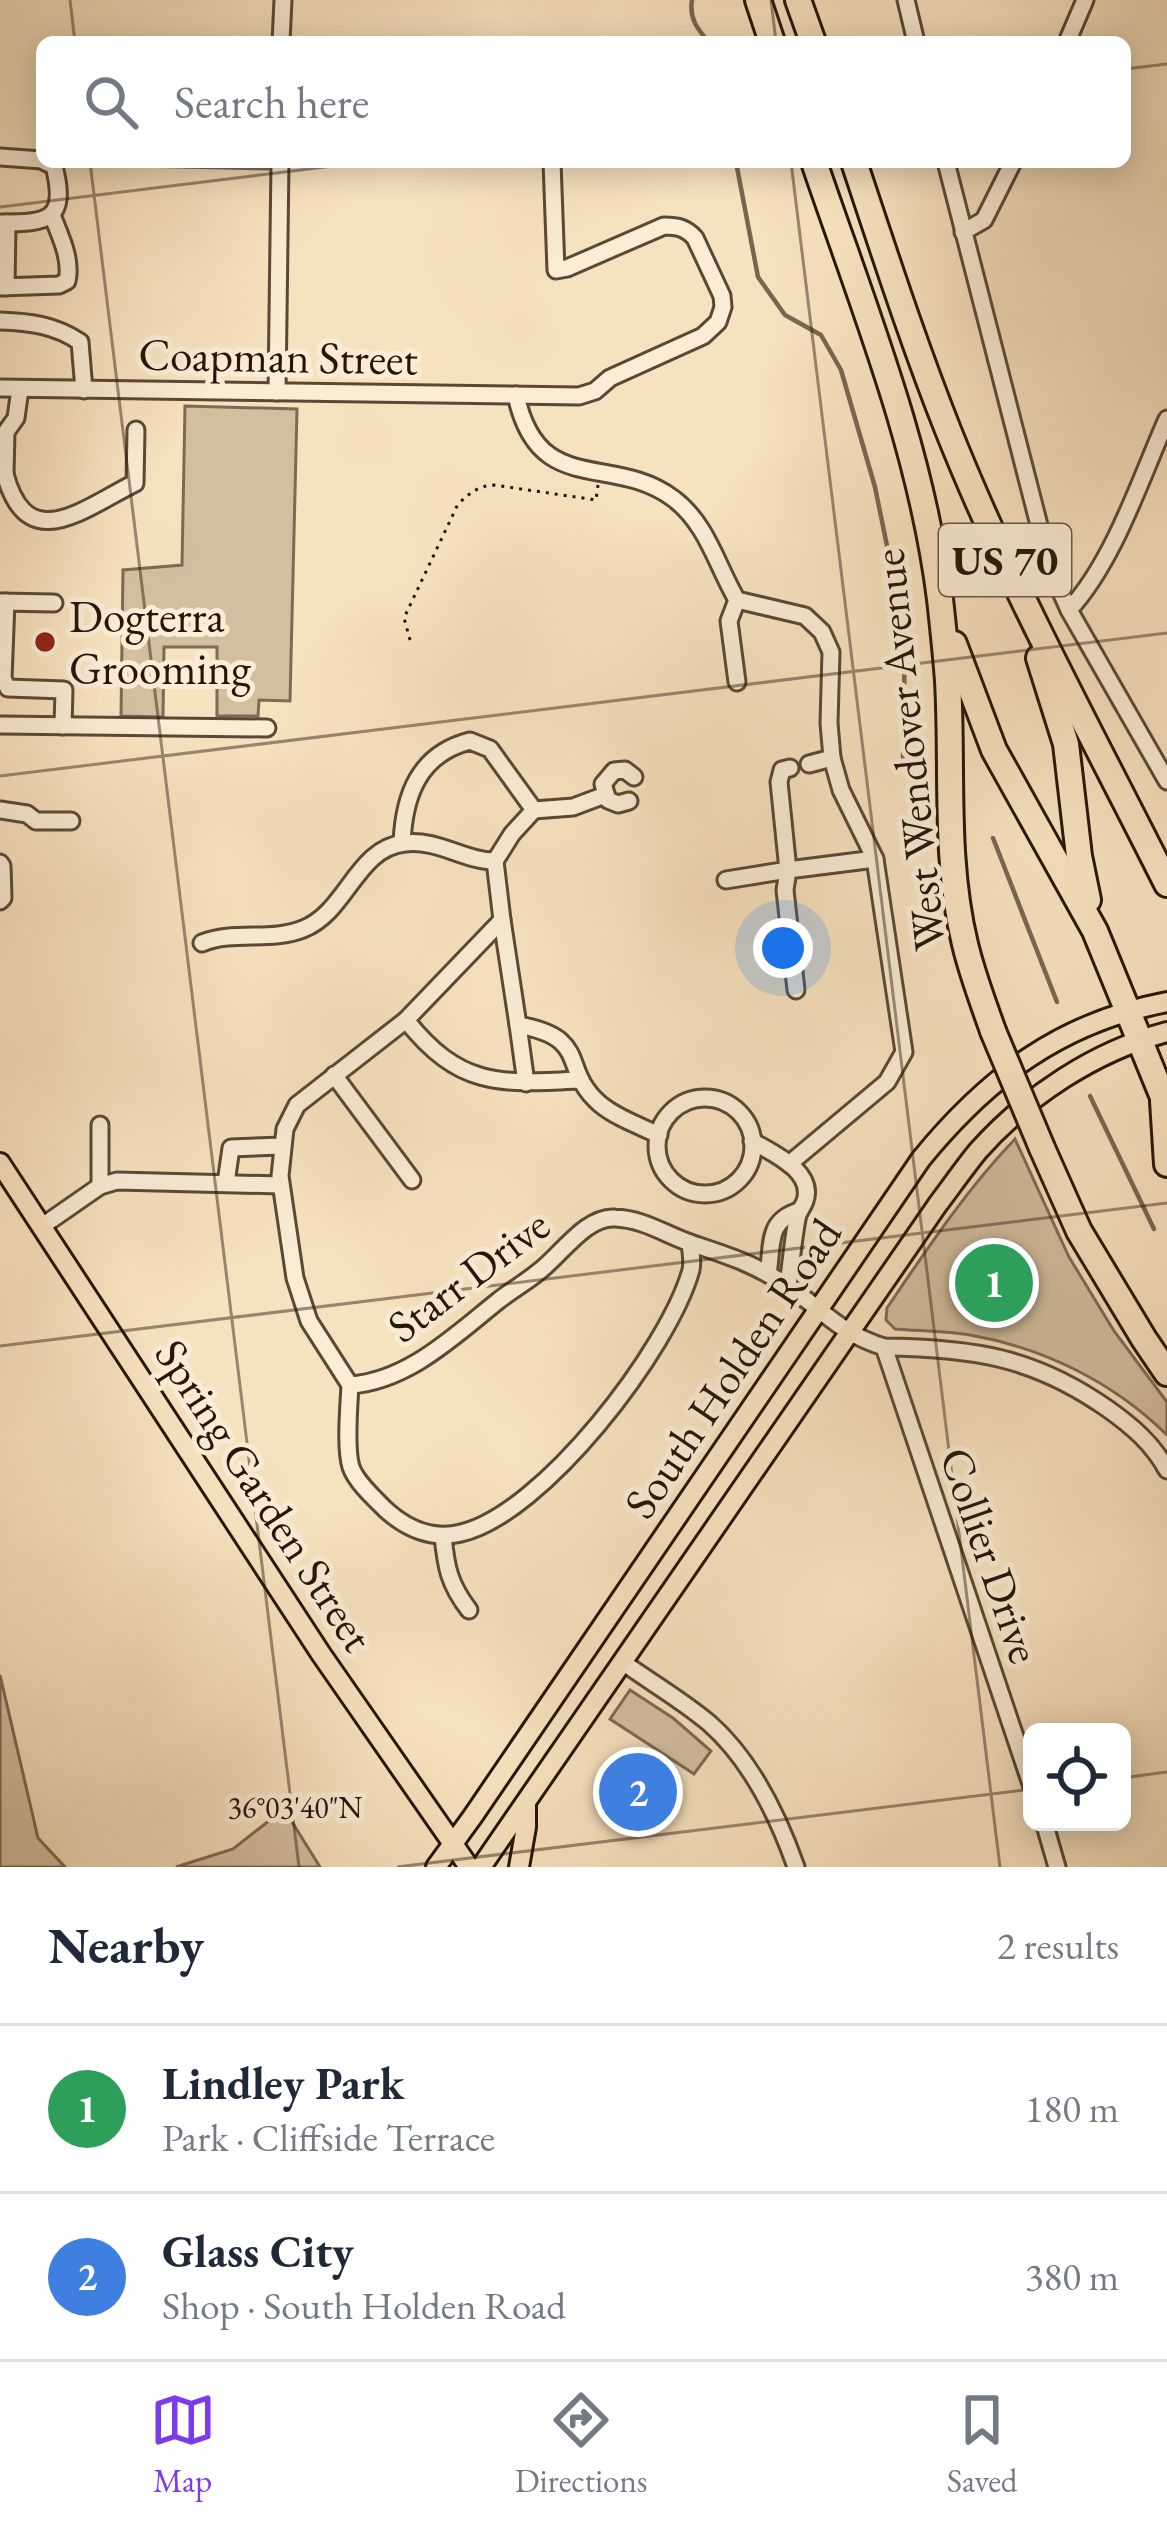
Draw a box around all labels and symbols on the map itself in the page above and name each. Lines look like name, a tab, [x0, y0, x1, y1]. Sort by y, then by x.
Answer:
street label: Coapman Street	[138, 325, 418, 387]
road number: US 70	[939, 524, 1071, 596]
street label: West Wendover Avenue	[858, 546, 958, 954]
place label: Dogterra Grooming	[69, 587, 251, 697]
marker: Dogterra Grooming	[32, 629, 58, 655]
your location	[753, 918, 813, 978]
street label: Starr Drive	[375, 1195, 561, 1355]
street label: South Holden Road	[610, 1207, 854, 1529]
pin: 1	[955, 1238, 1033, 1328]
street label: Spring Garden Street	[143, 1328, 387, 1662]
street label: Collier Drive	[927, 1440, 1055, 1670]
pin: 2	[599, 1747, 677, 1837]
text: 36°03'40"N	[228, 1788, 363, 1827]

